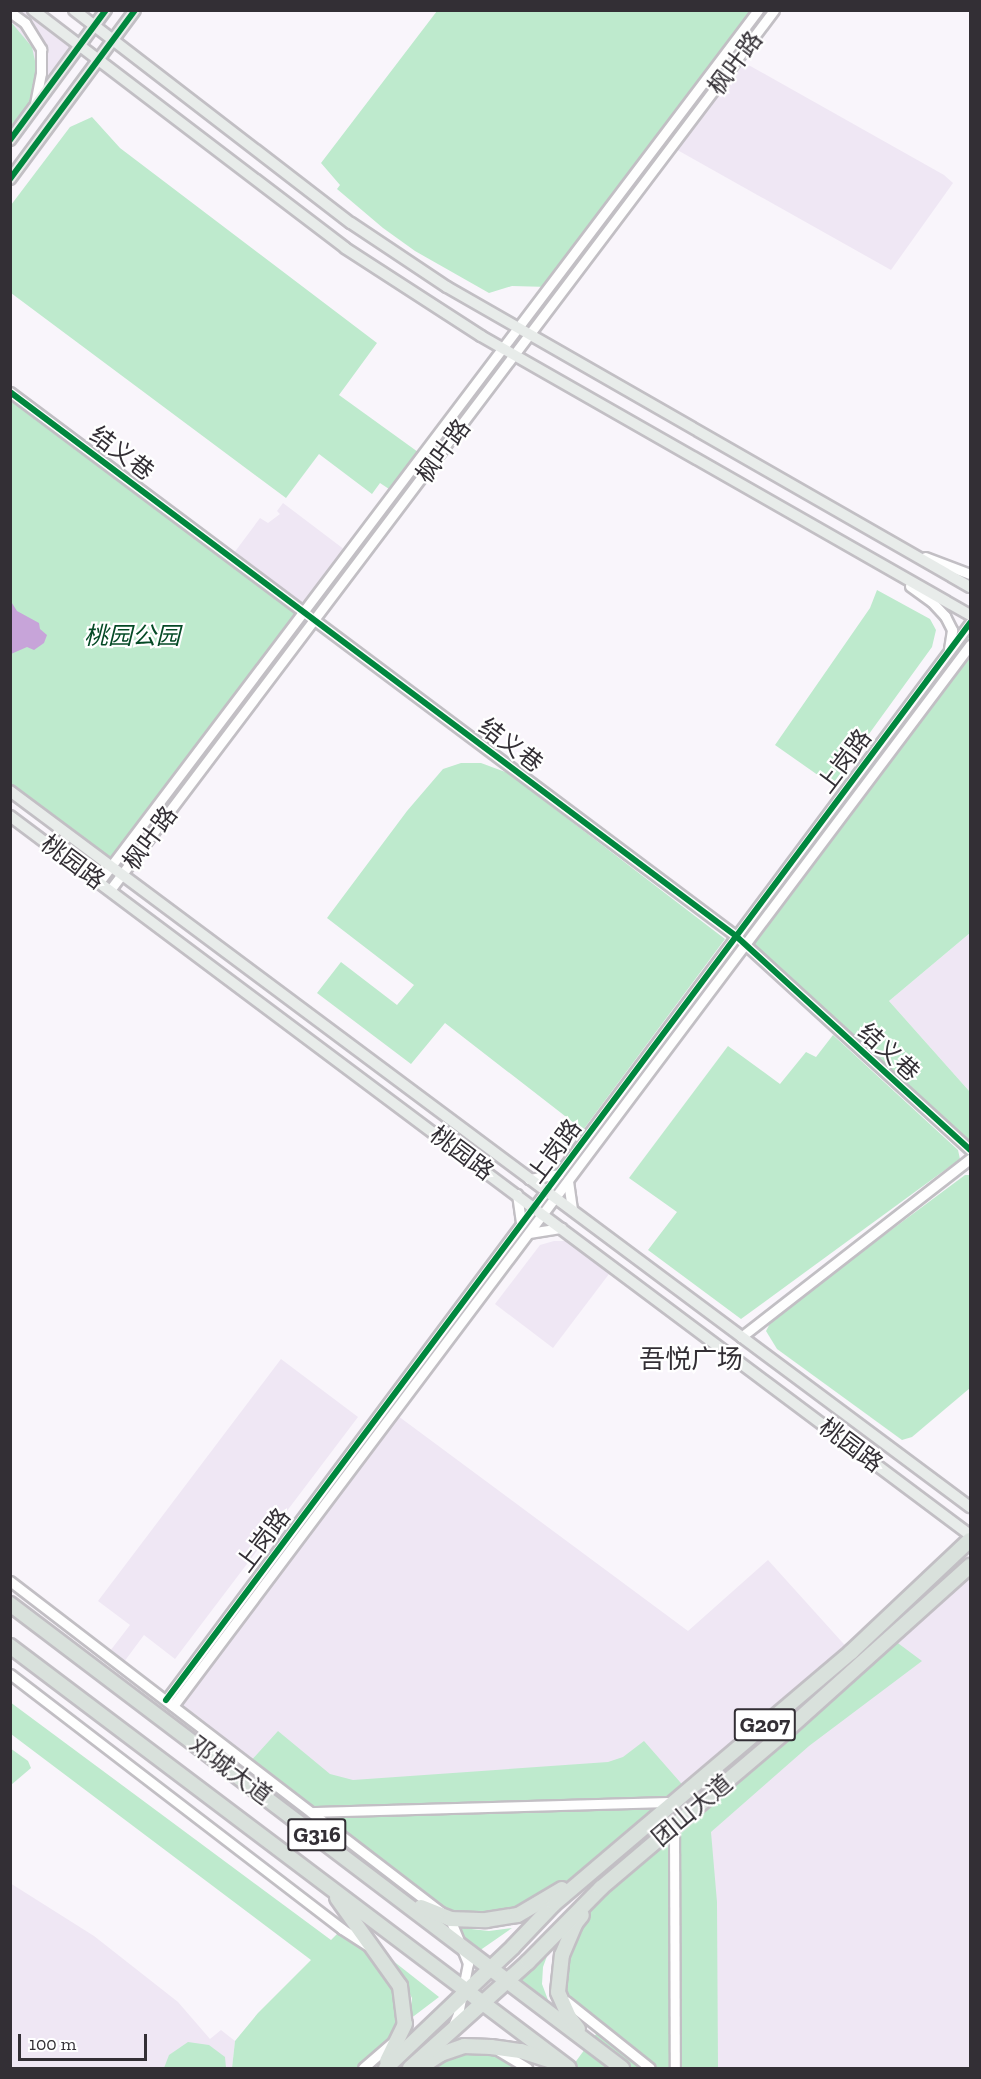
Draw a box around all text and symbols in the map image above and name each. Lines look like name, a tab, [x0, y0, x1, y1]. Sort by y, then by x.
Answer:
street label: 枫叶路	[702, 26, 768, 100]
street label: 枫叶路	[410, 414, 476, 488]
street label: 结义巷	[85, 420, 159, 486]
park label: 桃园公园	[84, 622, 180, 650]
street label: 结义巷	[474, 712, 548, 778]
street label: 上岗路	[811, 724, 877, 798]
street label: 枫叶路	[117, 801, 183, 875]
street label: 桃园路	[36, 829, 110, 895]
street label: 结义巷	[853, 1017, 925, 1087]
street label: 上岗路	[521, 1114, 587, 1188]
street label: 桃园路	[425, 1120, 499, 1186]
district label: 吾悦广场	[639, 1344, 743, 1376]
street label: 桃园路	[814, 1412, 888, 1478]
street label: 上岗路	[230, 1503, 296, 1577]
road number: G207	[734, 1706, 796, 1744]
street label: 邓城大道	[184, 1730, 278, 1810]
street label: 团山大道	[646, 1768, 738, 1852]
road number: G316	[287, 1816, 347, 1854]
scale bar	[21, 2022, 150, 2060]
text: 100 m	[29, 2033, 76, 2055]

